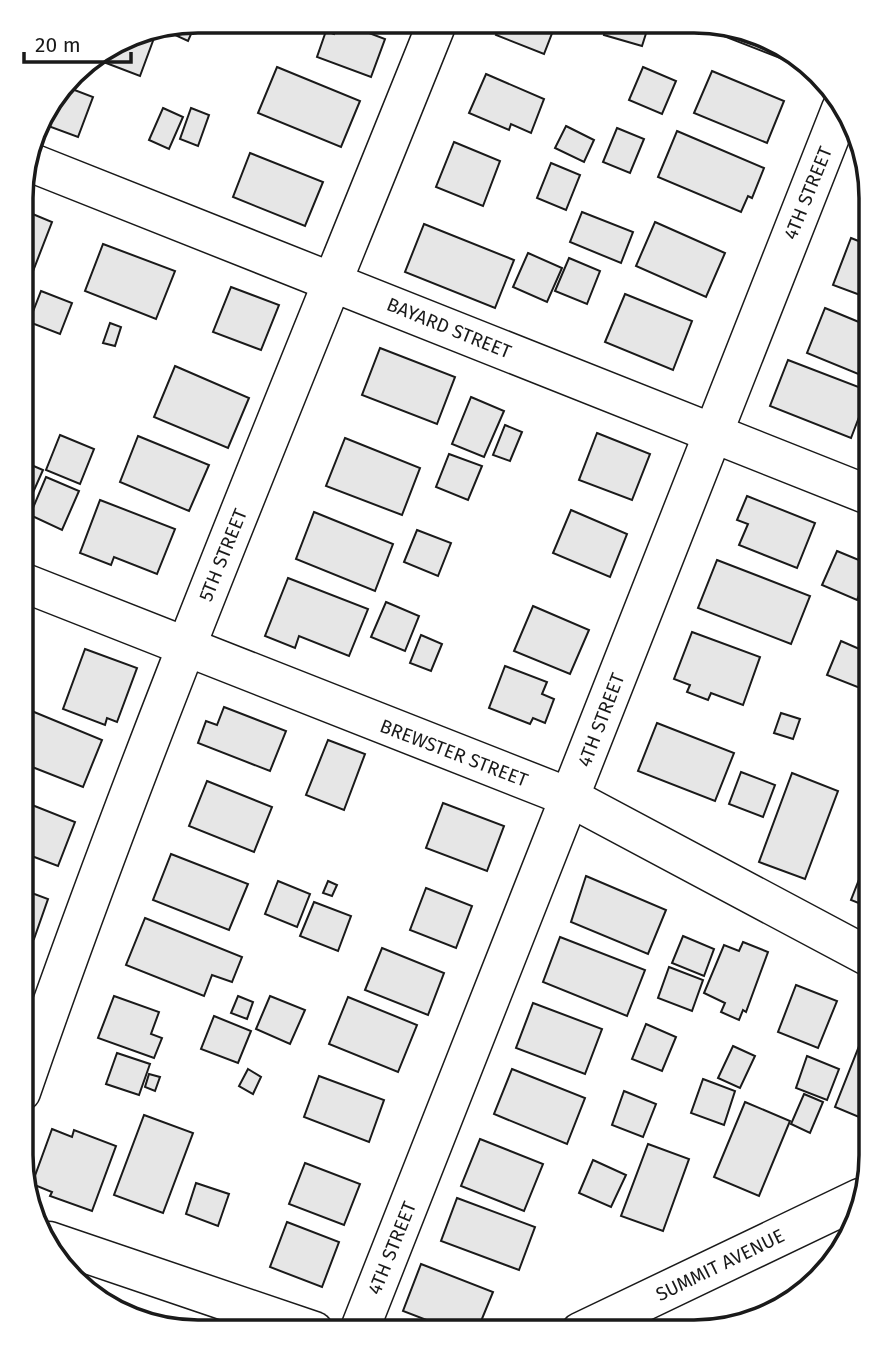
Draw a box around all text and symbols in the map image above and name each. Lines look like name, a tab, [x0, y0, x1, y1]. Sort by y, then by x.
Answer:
scale bar	[24, 21, 131, 65]
text: 20 m	[35, 32, 81, 58]
street label: 4TH STREET	[779, 143, 837, 243]
street label: BAYARD STREET	[383, 293, 515, 363]
street label: 5TH STREET	[194, 505, 252, 605]
street label: 4TH STREET	[573, 670, 629, 770]
street label: BREWSTER STREET	[377, 714, 531, 792]
street label: 4TH STREET	[363, 1198, 421, 1298]
street label: SUMMIT AVENUE	[652, 1224, 788, 1306]

